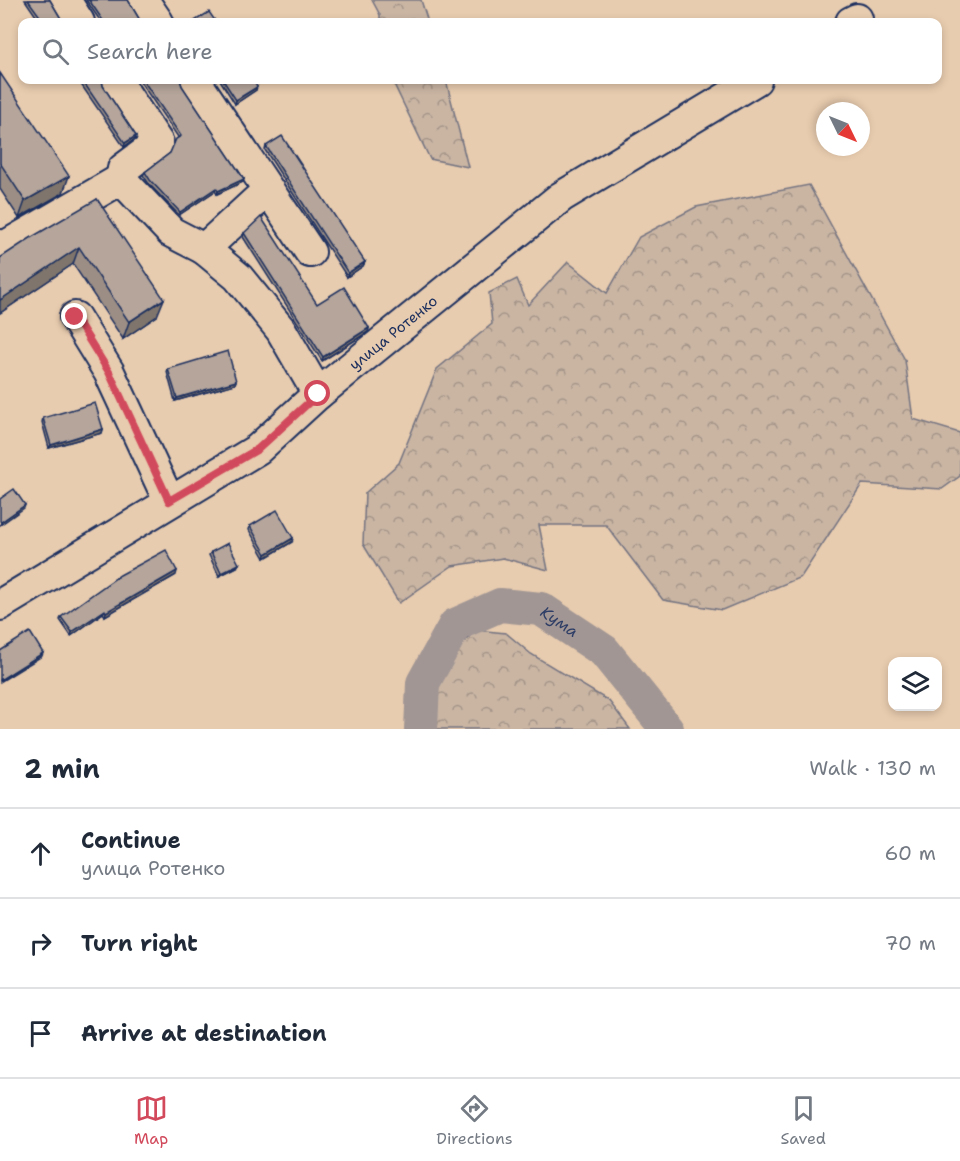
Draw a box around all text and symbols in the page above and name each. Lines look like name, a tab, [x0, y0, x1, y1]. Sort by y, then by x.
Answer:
search box	[18, 18, 942, 84]
icon: search	[39, 35, 72, 68]
text: Search here	[87, 37, 213, 66]
north arrow	[816, 102, 870, 156]
street label: улица Ротенко	[345, 291, 442, 375]
route end	[61, 303, 87, 329]
route start	[304, 380, 330, 406]
water label: Кума	[536, 602, 582, 642]
map controls	[888, 657, 942, 711]
button: layers	[888, 657, 942, 711]
text: 2 min	[24, 751, 100, 786]
text: Walk · 130 m	[809, 755, 936, 781]
text: Continue	[81, 826, 181, 855]
icon: ahead	[24, 837, 57, 870]
text: 60 m	[884, 840, 936, 866]
text: улица Ротенко	[81, 855, 225, 881]
icon: right	[24, 927, 57, 960]
text: Turn right	[81, 929, 198, 958]
text: 70 m	[884, 930, 936, 956]
icon: arrive	[24, 1017, 57, 1050]
text: Arrive at destination	[81, 1019, 327, 1048]
tab: Map	[134, 1092, 168, 1149]
tab: Directions	[436, 1092, 513, 1149]
tab: Saved	[781, 1092, 826, 1149]

